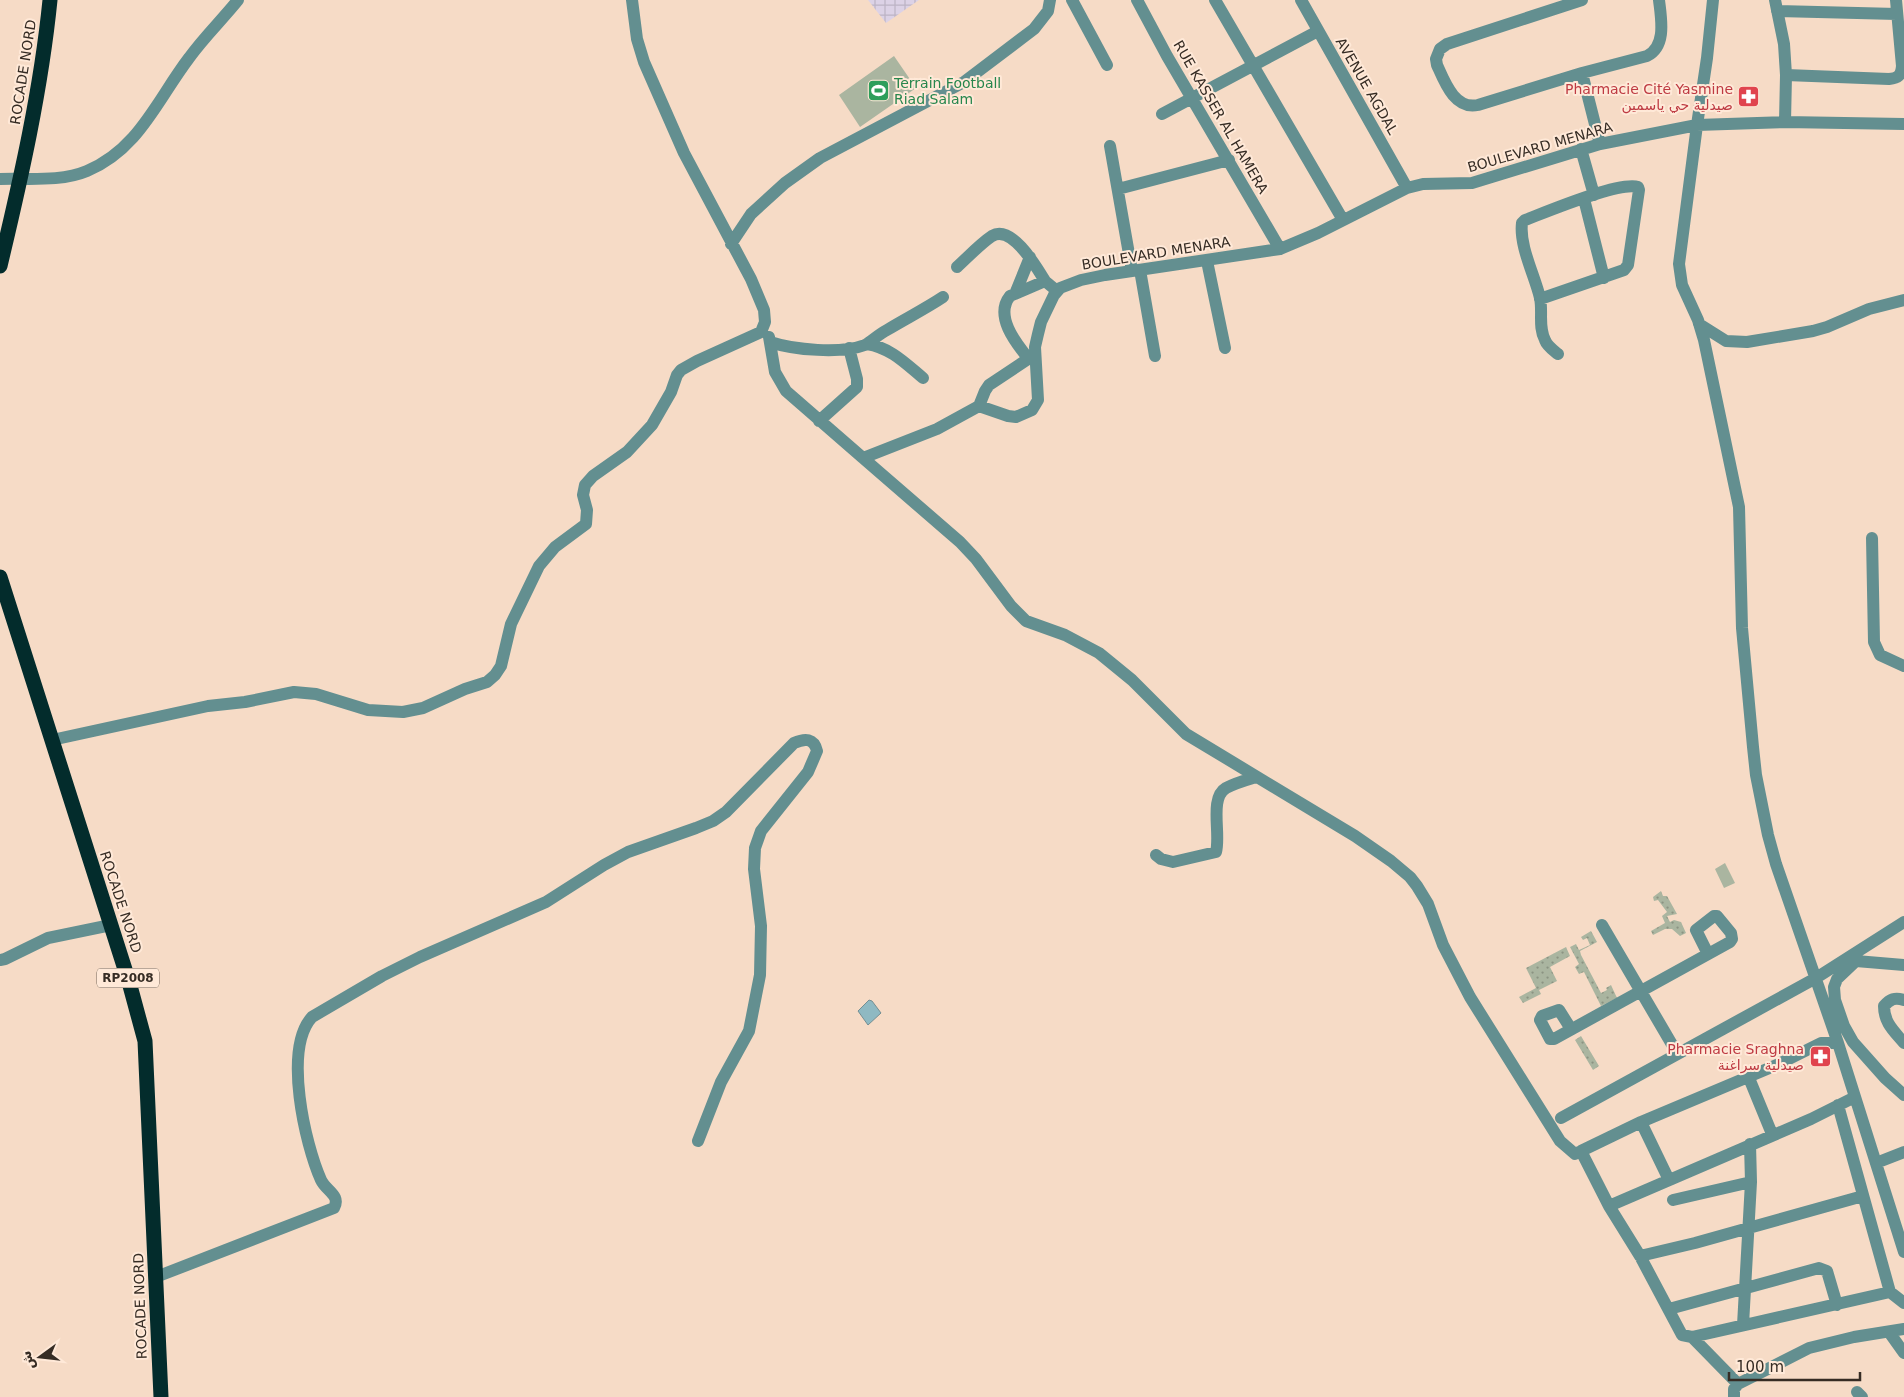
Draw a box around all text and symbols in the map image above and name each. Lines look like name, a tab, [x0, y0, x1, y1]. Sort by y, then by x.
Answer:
street label: ROCADE NORD	[7, 18, 39, 126]
street label: AVENUE AGDAL	[1333, 35, 1401, 137]
street label: RUE KASSER AL HAMERA	[1171, 38, 1272, 197]
place label: Terrain Football Riad Salam	[893, 75, 1001, 107]
sports icon: Terrain Football Riad Salam	[866, 79, 890, 103]
place label: Pharmacie Cité Yasmine صيدلية حي ياسمين	[1565, 81, 1733, 114]
pharmacy icon: Pharmacie Cité Yasmine صيدلية حي ياسمين	[1737, 85, 1761, 109]
street label: BOULEVARD MENARA	[1466, 118, 1615, 175]
street label: BOULEVARD MENARA	[1081, 233, 1232, 273]
street label: ROCADE NORD	[97, 849, 145, 955]
road number: RP2008	[97, 968, 159, 988]
place label: Pharmacie Sraghna صيدلية سراغنة	[1667, 1041, 1804, 1074]
pharmacy icon: Pharmacie Sraghna صيدلية سراغنة	[1808, 1045, 1832, 1069]
street label: ROCADE NORD	[130, 1253, 150, 1359]
north arrow	[15, 1332, 65, 1382]
text: ش	[17, 1349, 38, 1372]
scale bar	[1729, 1350, 1860, 1382]
text: 100 m	[1736, 1358, 1784, 1376]

